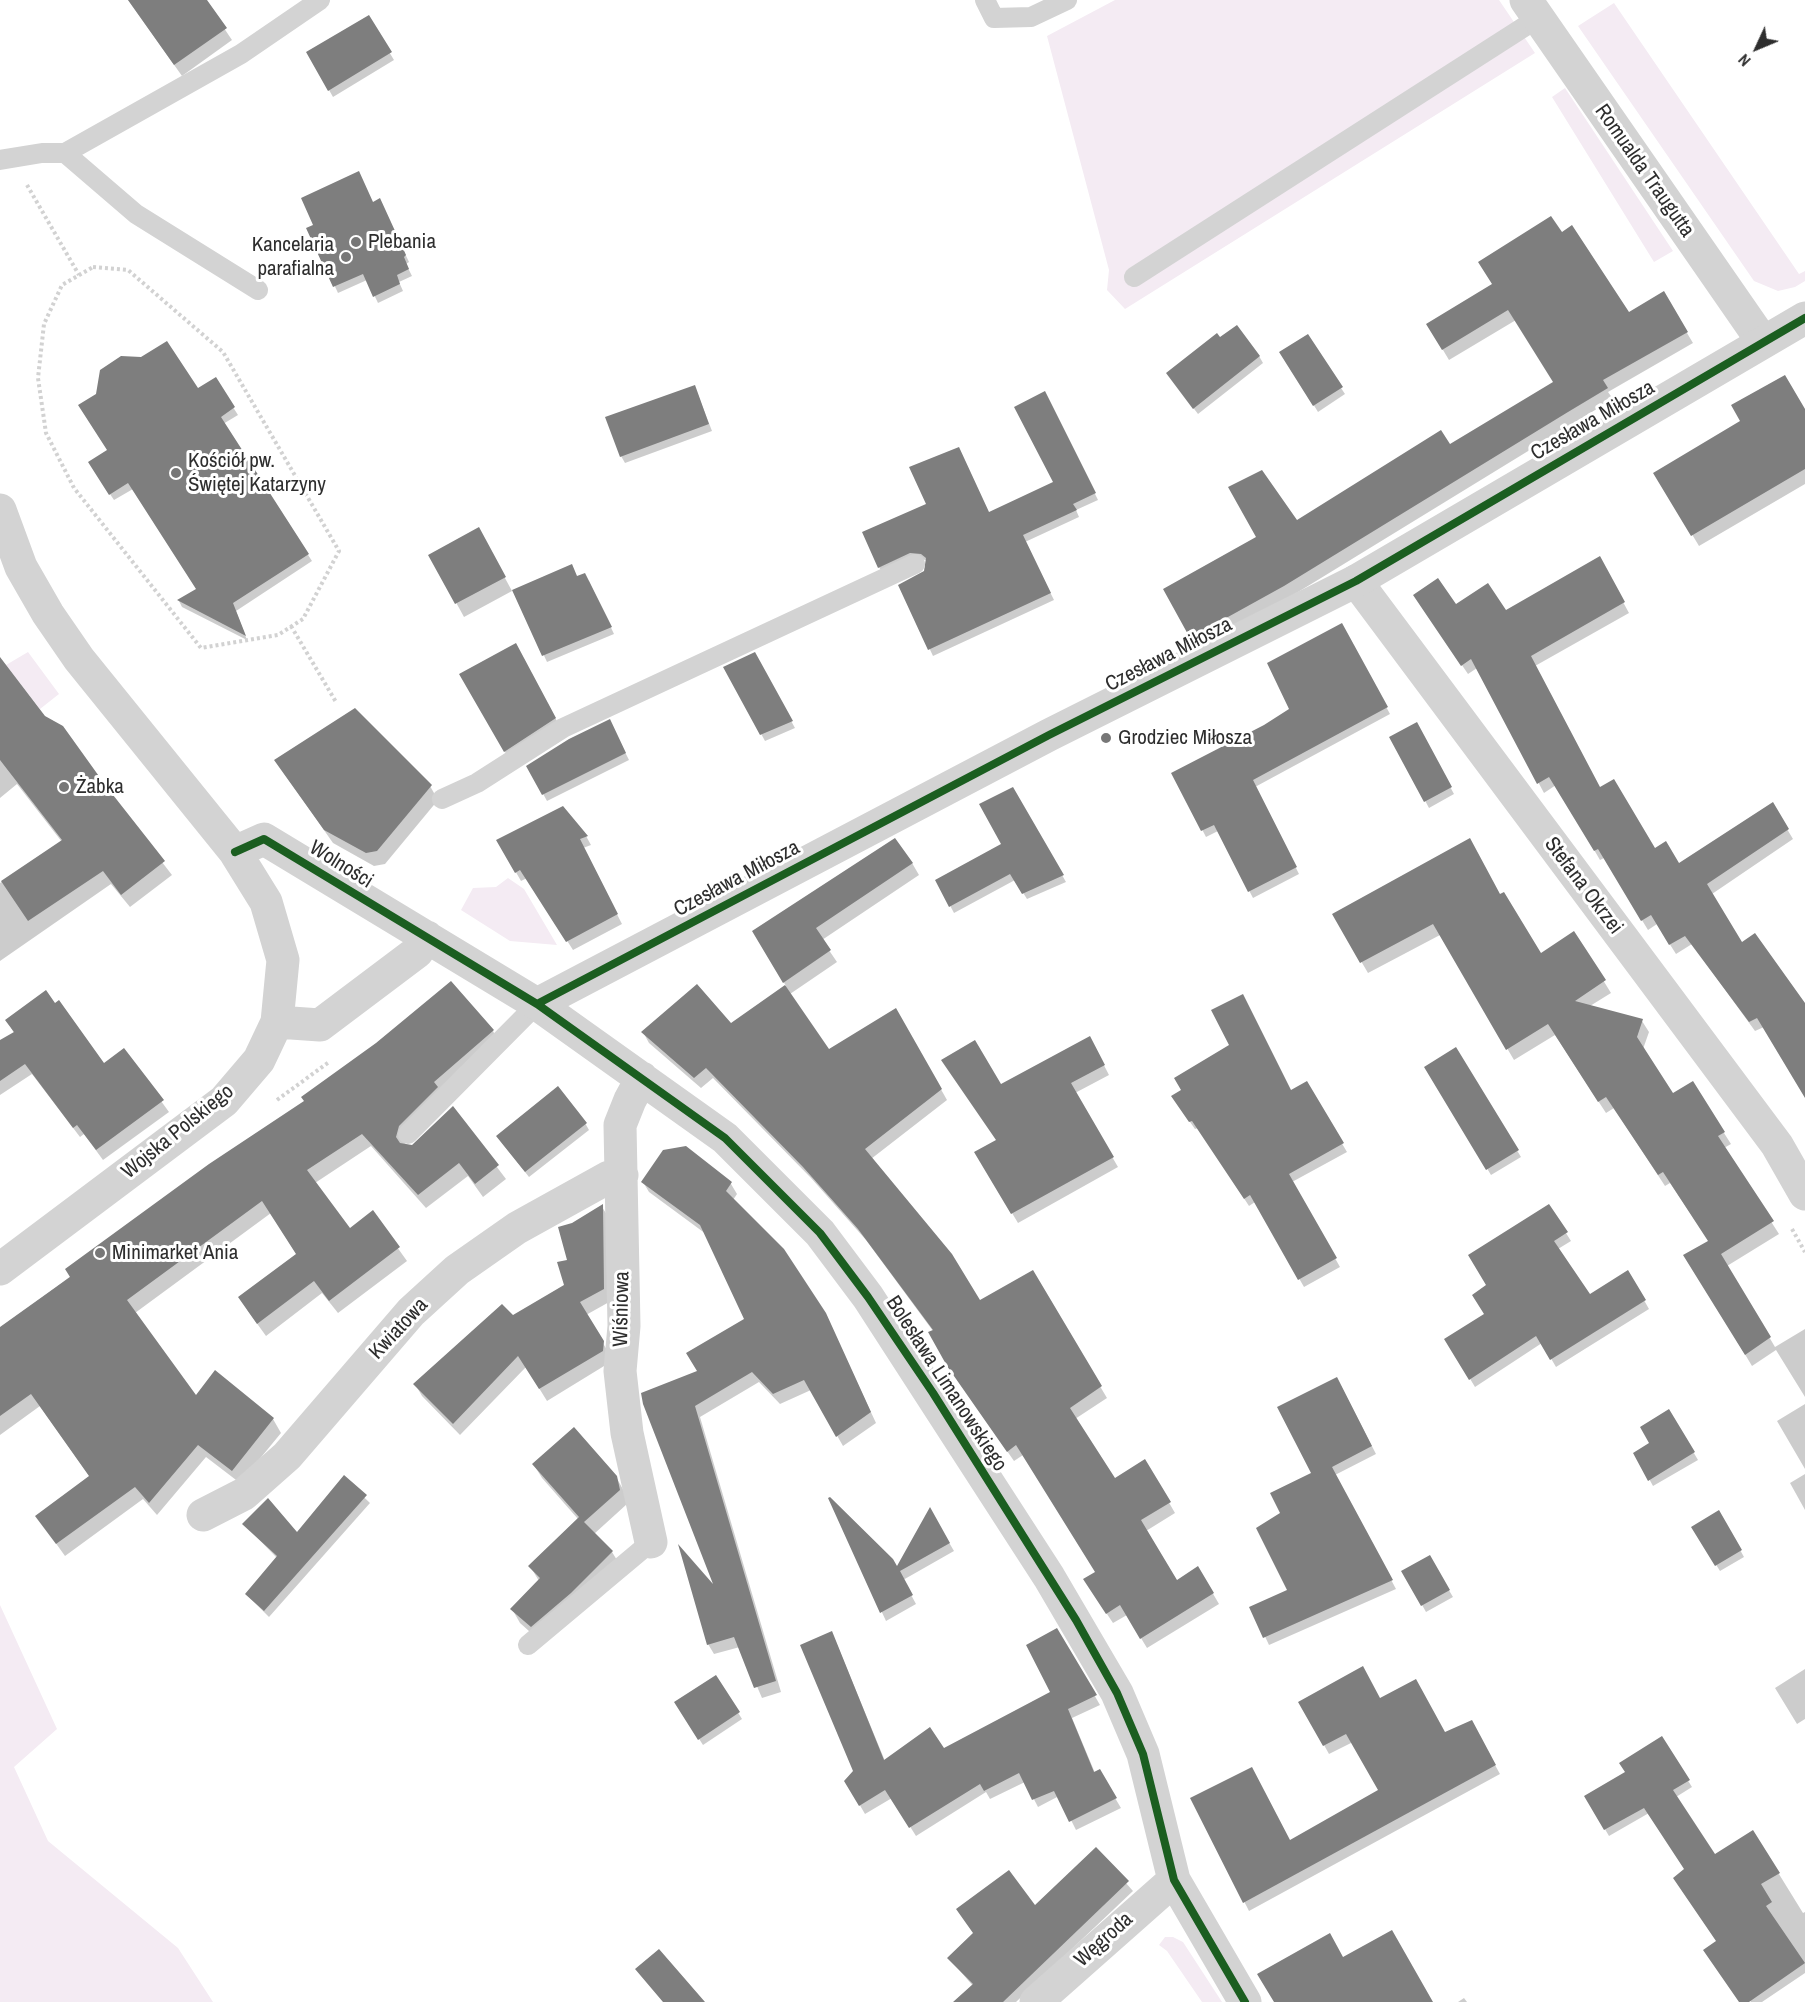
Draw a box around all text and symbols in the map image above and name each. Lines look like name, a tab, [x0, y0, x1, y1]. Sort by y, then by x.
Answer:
north arrow	[1727, 18, 1787, 78]
text: N	[1733, 49, 1755, 72]
street label: Romualda Traugutta	[1589, 100, 1699, 242]
place label: Plebania	[368, 229, 436, 255]
place label: Kancelaria parafialna	[252, 232, 334, 282]
marker: Plebania	[349, 235, 363, 249]
marker: Kancelaria parafialna	[339, 250, 353, 264]
street label: Czesława Miłosza	[1527, 375, 1659, 467]
place label: Kościół pw. Świętej Katarzyny	[188, 448, 326, 498]
marker: Kościół pw. Świętej Katarzyny	[169, 466, 183, 480]
street label: Czesława Miłosza	[1101, 612, 1237, 698]
place label: Grodziec Miłosza	[1118, 725, 1252, 751]
marker: Grodziec Miłosza	[1099, 731, 1113, 745]
place label: Żabka	[76, 774, 124, 800]
marker: Żabka	[57, 780, 71, 794]
street label: Stefana Okrzei	[1538, 833, 1628, 939]
street label: Czesława Miłosza	[670, 835, 804, 923]
street label: Wolności	[304, 836, 378, 894]
street label: Wojska Polskiego	[117, 1079, 239, 1185]
place label: Minimarket Ania	[112, 1240, 238, 1266]
marker: Minimarket Ania	[93, 1246, 107, 1260]
street label: Wiśniowa	[609, 1271, 635, 1347]
street label: Bolesława Limanowskiego	[880, 1292, 1012, 1476]
street label: Kwiatowa	[364, 1293, 434, 1365]
street label: Węgroda	[1070, 1907, 1138, 1973]

